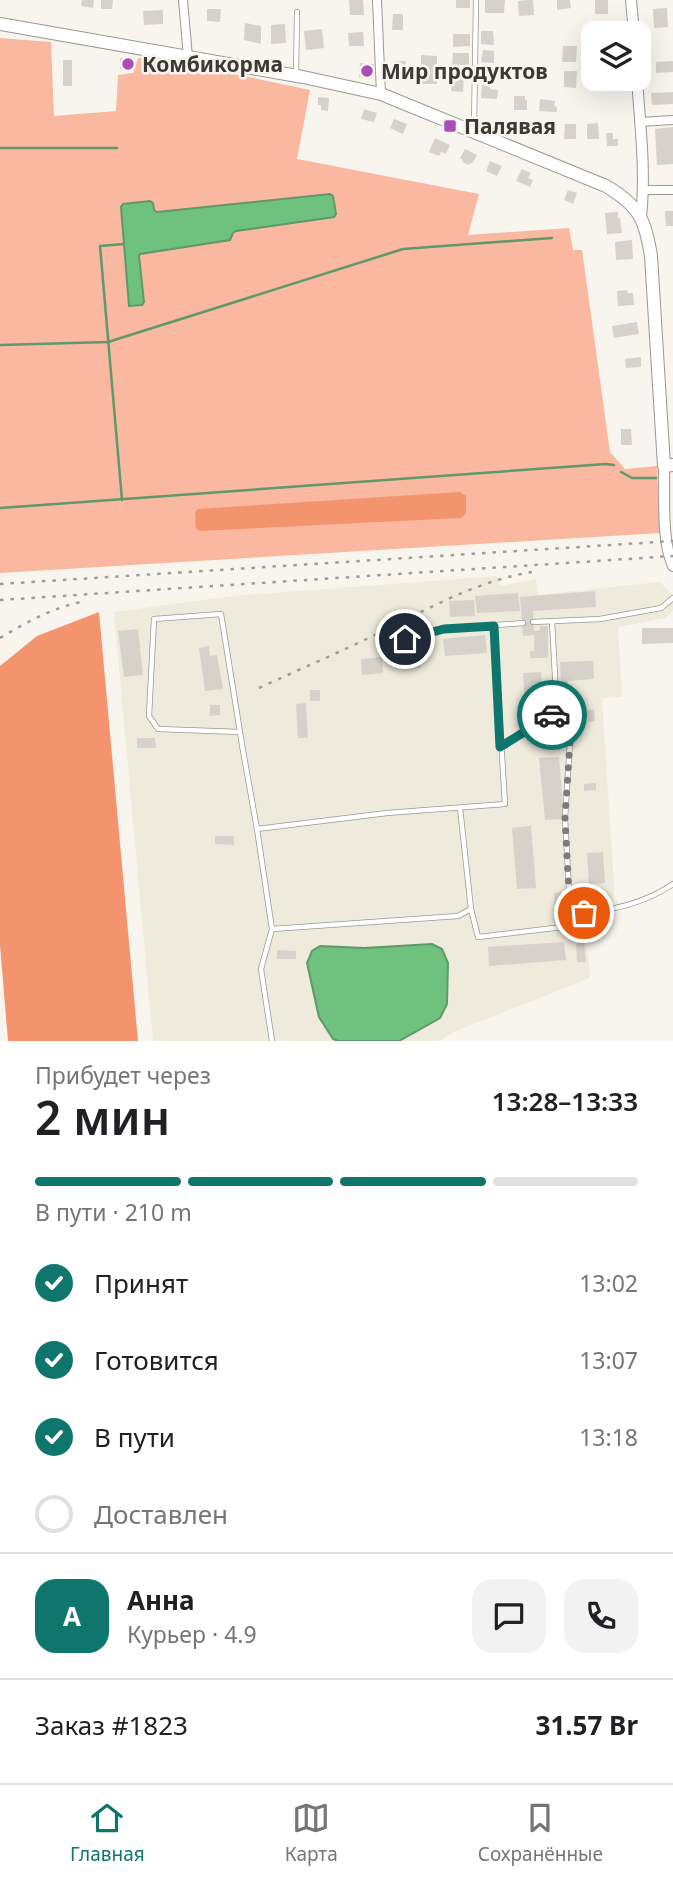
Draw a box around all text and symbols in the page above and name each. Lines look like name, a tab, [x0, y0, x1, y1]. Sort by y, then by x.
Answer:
map controls	[581, 21, 651, 91]
button: layers	[581, 21, 651, 91]
place label: Комбикорма	[142, 50, 283, 78]
marker: Комбикорма	[120, 56, 136, 72]
place label: Мир продуктов	[381, 57, 548, 85]
marker: Мир продуктов	[359, 63, 375, 79]
place label: Палявая	[464, 112, 556, 140]
marker: Палявая	[442, 118, 458, 134]
pin	[375, 609, 435, 669]
icon: home	[386, 620, 424, 658]
courier	[517, 680, 587, 750]
icon: car	[533, 696, 571, 734]
pin	[554, 883, 614, 943]
icon: bag	[565, 894, 603, 932]
text: Прибудет через	[35, 1059, 211, 1091]
text: 13:28–13:33	[492, 1083, 638, 1119]
text: 2 мин	[35, 1086, 170, 1148]
text: В пути · 210 m	[35, 1196, 192, 1228]
icon: check	[35, 1264, 73, 1302]
text: Принят	[94, 1265, 188, 1301]
text: 13:02	[579, 1267, 638, 1299]
icon: check	[35, 1341, 73, 1379]
text: Готовится	[94, 1342, 219, 1378]
text: 13:07	[579, 1344, 638, 1376]
icon: check	[35, 1418, 73, 1456]
text: В пути	[94, 1419, 175, 1455]
text: 13:18	[579, 1421, 638, 1453]
text: Доставлен	[94, 1496, 228, 1532]
button: chat	[472, 1579, 546, 1653]
button: phone	[564, 1579, 638, 1653]
text: Анна	[127, 1582, 195, 1618]
text: А	[63, 1598, 81, 1634]
text: Курьер · 4.9	[127, 1618, 257, 1650]
text: Заказ #1823	[35, 1707, 188, 1743]
text: 31.57 Br	[536, 1707, 638, 1743]
tab: Главная	[70, 1799, 145, 1867]
tab: Карта	[285, 1799, 338, 1867]
tab: Сохранённые	[478, 1799, 603, 1867]

